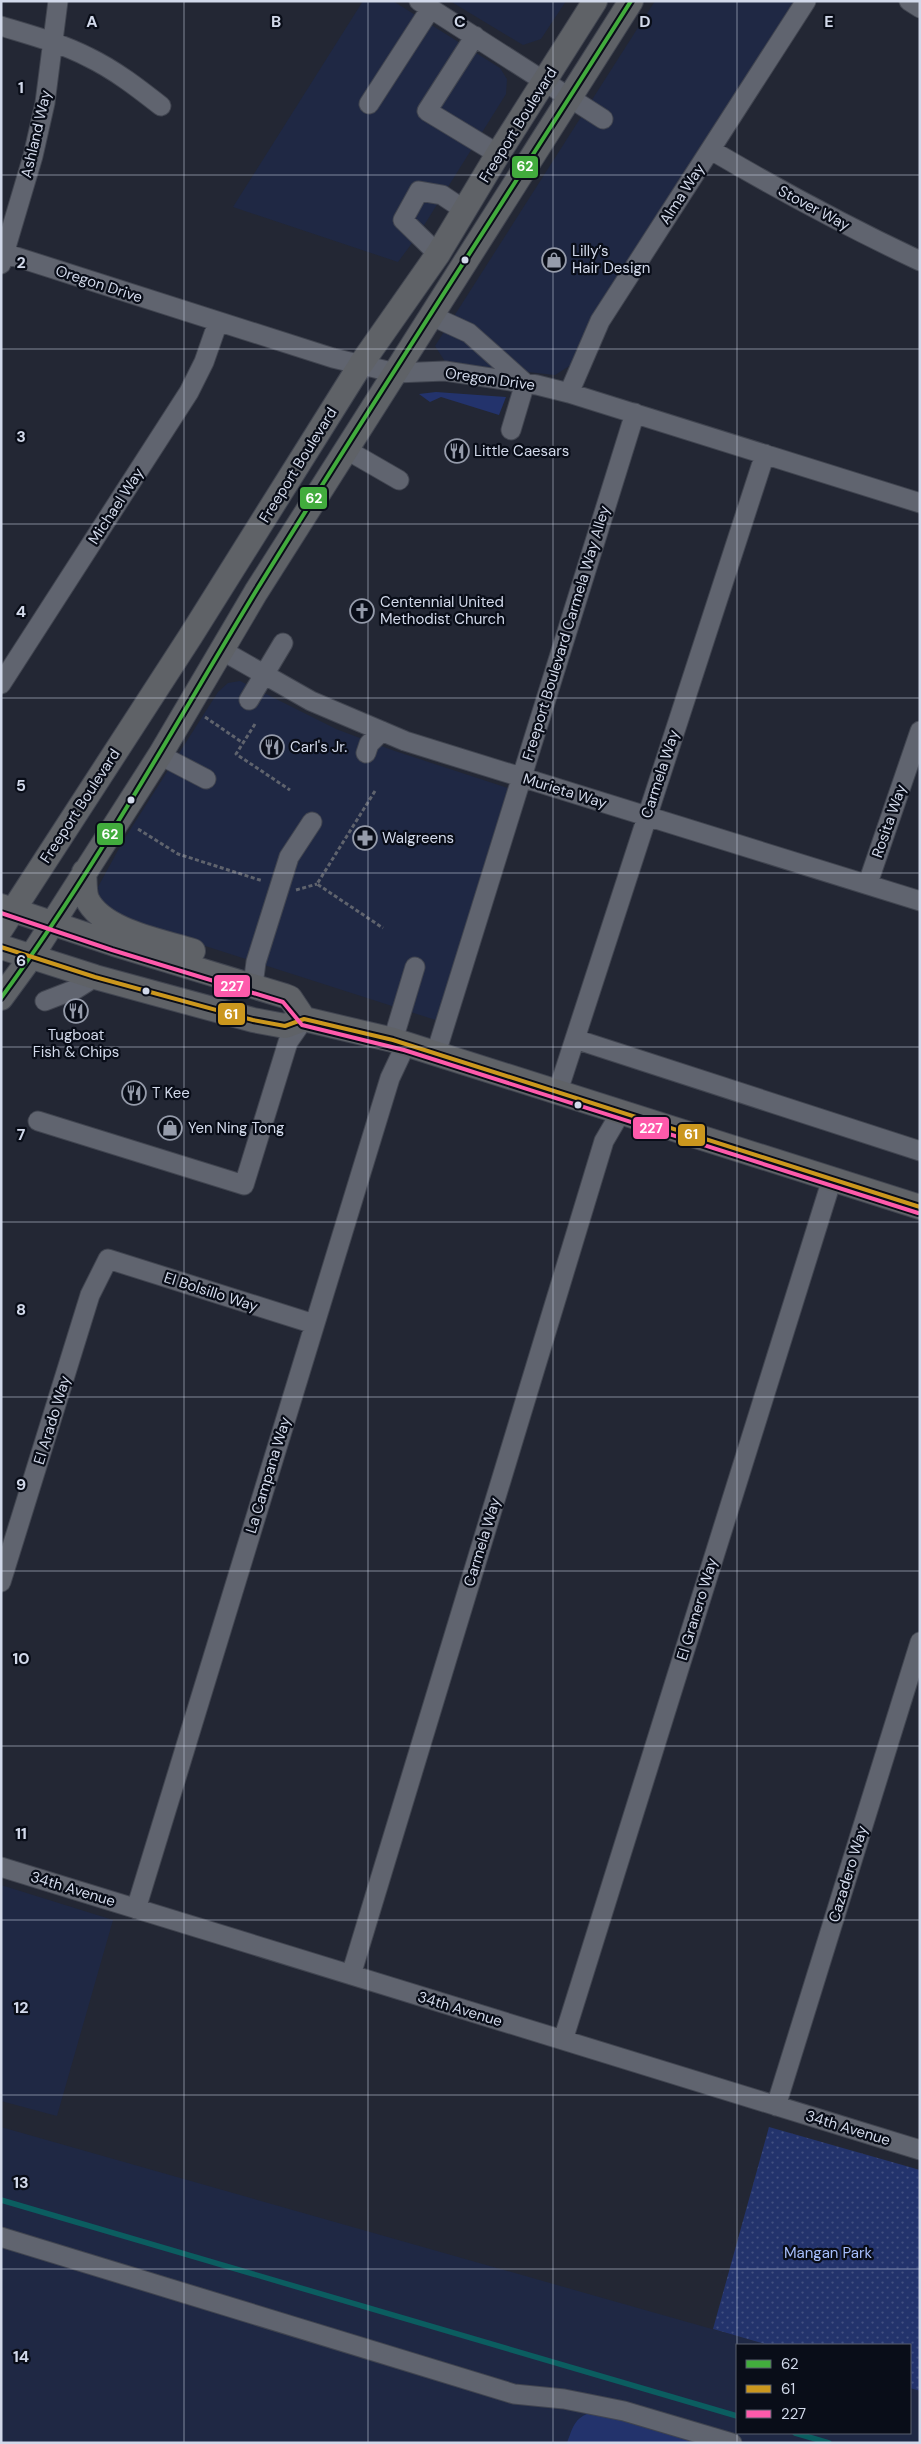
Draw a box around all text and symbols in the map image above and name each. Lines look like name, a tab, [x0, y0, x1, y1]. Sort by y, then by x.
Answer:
text: A	[86, 11, 98, 32]
text: B	[271, 11, 281, 32]
text: C	[454, 11, 466, 32]
text: D	[639, 11, 651, 32]
text: E	[824, 11, 834, 32]
street label: Freeport Boulevard	[474, 64, 562, 186]
text: 1	[18, 77, 24, 98]
street label: Ashland Way	[16, 87, 56, 180]
line badge: 62	[511, 155, 539, 179]
text: 62	[517, 157, 533, 175]
street label: Alma Way	[655, 159, 710, 228]
street label: Stover Way	[775, 181, 854, 236]
place label: Lilly’s Hair Design	[572, 241, 650, 278]
shop icon: Lilly’s Hair Design	[541, 247, 567, 273]
text: 2	[16, 252, 26, 273]
unlabelled marker	[460, 255, 470, 265]
street label: Oregon Drive	[53, 261, 145, 307]
street label: Oregon Drive	[444, 363, 536, 395]
street label: Freeport Boulevard	[254, 404, 342, 526]
text: 3	[16, 426, 26, 447]
restaurant icon: Little Caesars	[444, 438, 470, 464]
place label: Little Caesars	[474, 441, 569, 461]
street label: Michael Way	[84, 463, 149, 548]
line badge: 62	[299, 486, 328, 510]
text: 62	[306, 489, 322, 507]
street label: Freeport Boulevard Carmela Way Alley	[518, 502, 615, 763]
place label: Centennial United Methodist Church	[380, 592, 505, 629]
church icon: Centennial United Methodist Church	[349, 598, 375, 624]
text: 4	[16, 601, 26, 622]
street label: Carmela Way	[636, 727, 684, 821]
restaurant icon: Carl's Jr.	[259, 734, 285, 760]
place label: Carl's Jr.	[290, 737, 347, 757]
street label: Freeport Boulevard	[36, 745, 124, 867]
street label: Murieta Way	[521, 769, 610, 813]
text: 5	[16, 775, 26, 796]
street label: Rosita Way	[867, 781, 911, 860]
unlabelled marker	[126, 795, 136, 805]
line badge: 62	[96, 822, 124, 846]
text: 62	[102, 825, 118, 843]
pharmacy icon: Walgreens	[352, 825, 378, 851]
place label: Walgreens	[382, 828, 454, 848]
text: 6	[16, 950, 26, 971]
line badge: 227	[213, 974, 251, 998]
text: 227	[220, 977, 244, 995]
unlabelled marker	[141, 986, 151, 996]
restaurant icon: Tugboat Fish & Chips	[63, 998, 89, 1024]
line badge: 61	[217, 1002, 246, 1026]
text: 61	[224, 1005, 238, 1023]
place label: Tugboat Fish & Chips	[33, 1025, 119, 1062]
restaurant icon: T Kee	[121, 1080, 147, 1106]
place label: T Kee	[152, 1083, 190, 1103]
unlabelled marker	[573, 1100, 583, 1110]
shop icon: Yen Ning Tong	[157, 1115, 183, 1141]
line badge: 227	[632, 1116, 670, 1140]
place label: Yen Ning Tong	[188, 1118, 284, 1138]
text: 227	[639, 1119, 663, 1137]
line badge: 61	[677, 1123, 706, 1147]
text: 7	[17, 1124, 26, 1145]
text: 61	[684, 1125, 698, 1143]
street label: El Bolsillo Way	[161, 1267, 261, 1317]
text: 8	[16, 1299, 26, 1320]
street label: El Arado Way	[29, 1373, 75, 1467]
street label: La Campana Way	[241, 1414, 295, 1536]
text: 9	[16, 1474, 26, 1495]
street label: Carmela Way	[459, 1495, 505, 1589]
street label: El Granero Way	[672, 1555, 722, 1663]
text: 10	[12, 1648, 30, 1669]
text: 11	[15, 1823, 27, 1844]
street label: Cazadero Way	[824, 1823, 872, 1925]
street label: 34th Avenue	[28, 1867, 118, 1911]
street label: 34th Avenue	[415, 1987, 505, 2031]
text: 12	[13, 1997, 29, 2018]
street label: 34th Avenue	[803, 2106, 893, 2150]
text: 13	[13, 2172, 29, 2193]
park label: Mangan Park	[784, 2243, 873, 2263]
legend	[736, 2344, 911, 2434]
text: 14	[13, 2346, 29, 2367]
text: 62	[781, 2354, 799, 2374]
text: 61	[781, 2379, 795, 2399]
text: 227	[781, 2404, 806, 2424]

